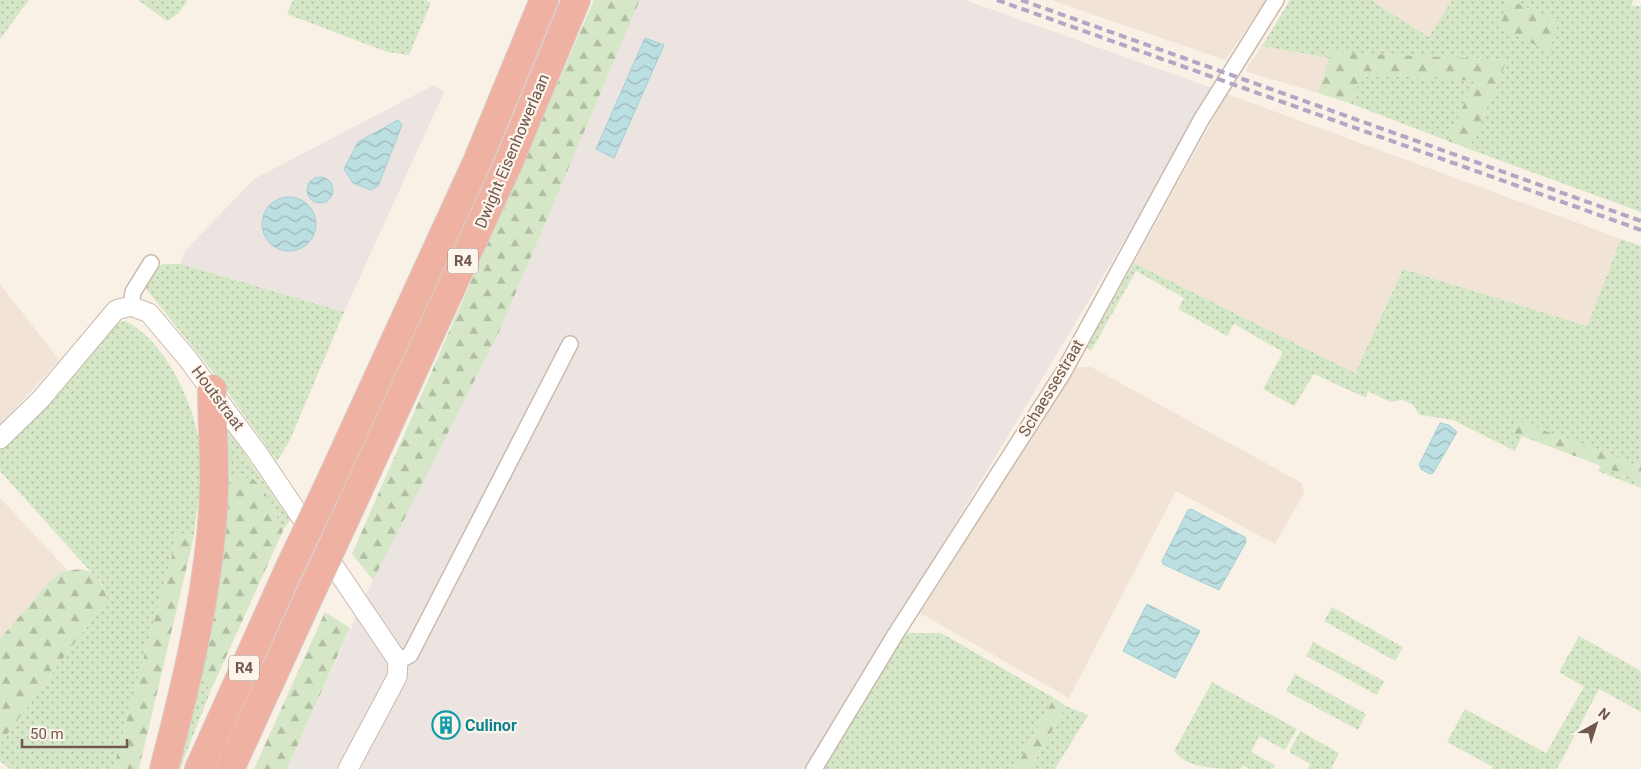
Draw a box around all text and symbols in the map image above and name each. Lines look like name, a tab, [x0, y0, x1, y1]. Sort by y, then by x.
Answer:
street label: Dwight Eisenhowerlaan	[471, 71, 553, 231]
road number: R4	[448, 248, 478, 274]
street label: Schaessestraat	[1014, 336, 1088, 440]
street label: Houtstraat	[188, 362, 248, 434]
road number: R4	[229, 656, 259, 680]
north arrow	[1571, 699, 1621, 749]
text: N	[1595, 705, 1613, 723]
building icon: Culinor	[431, 710, 461, 740]
scale bar	[22, 716, 128, 748]
place label: Culinor	[465, 716, 517, 735]
text: 50 m	[30, 725, 64, 743]

